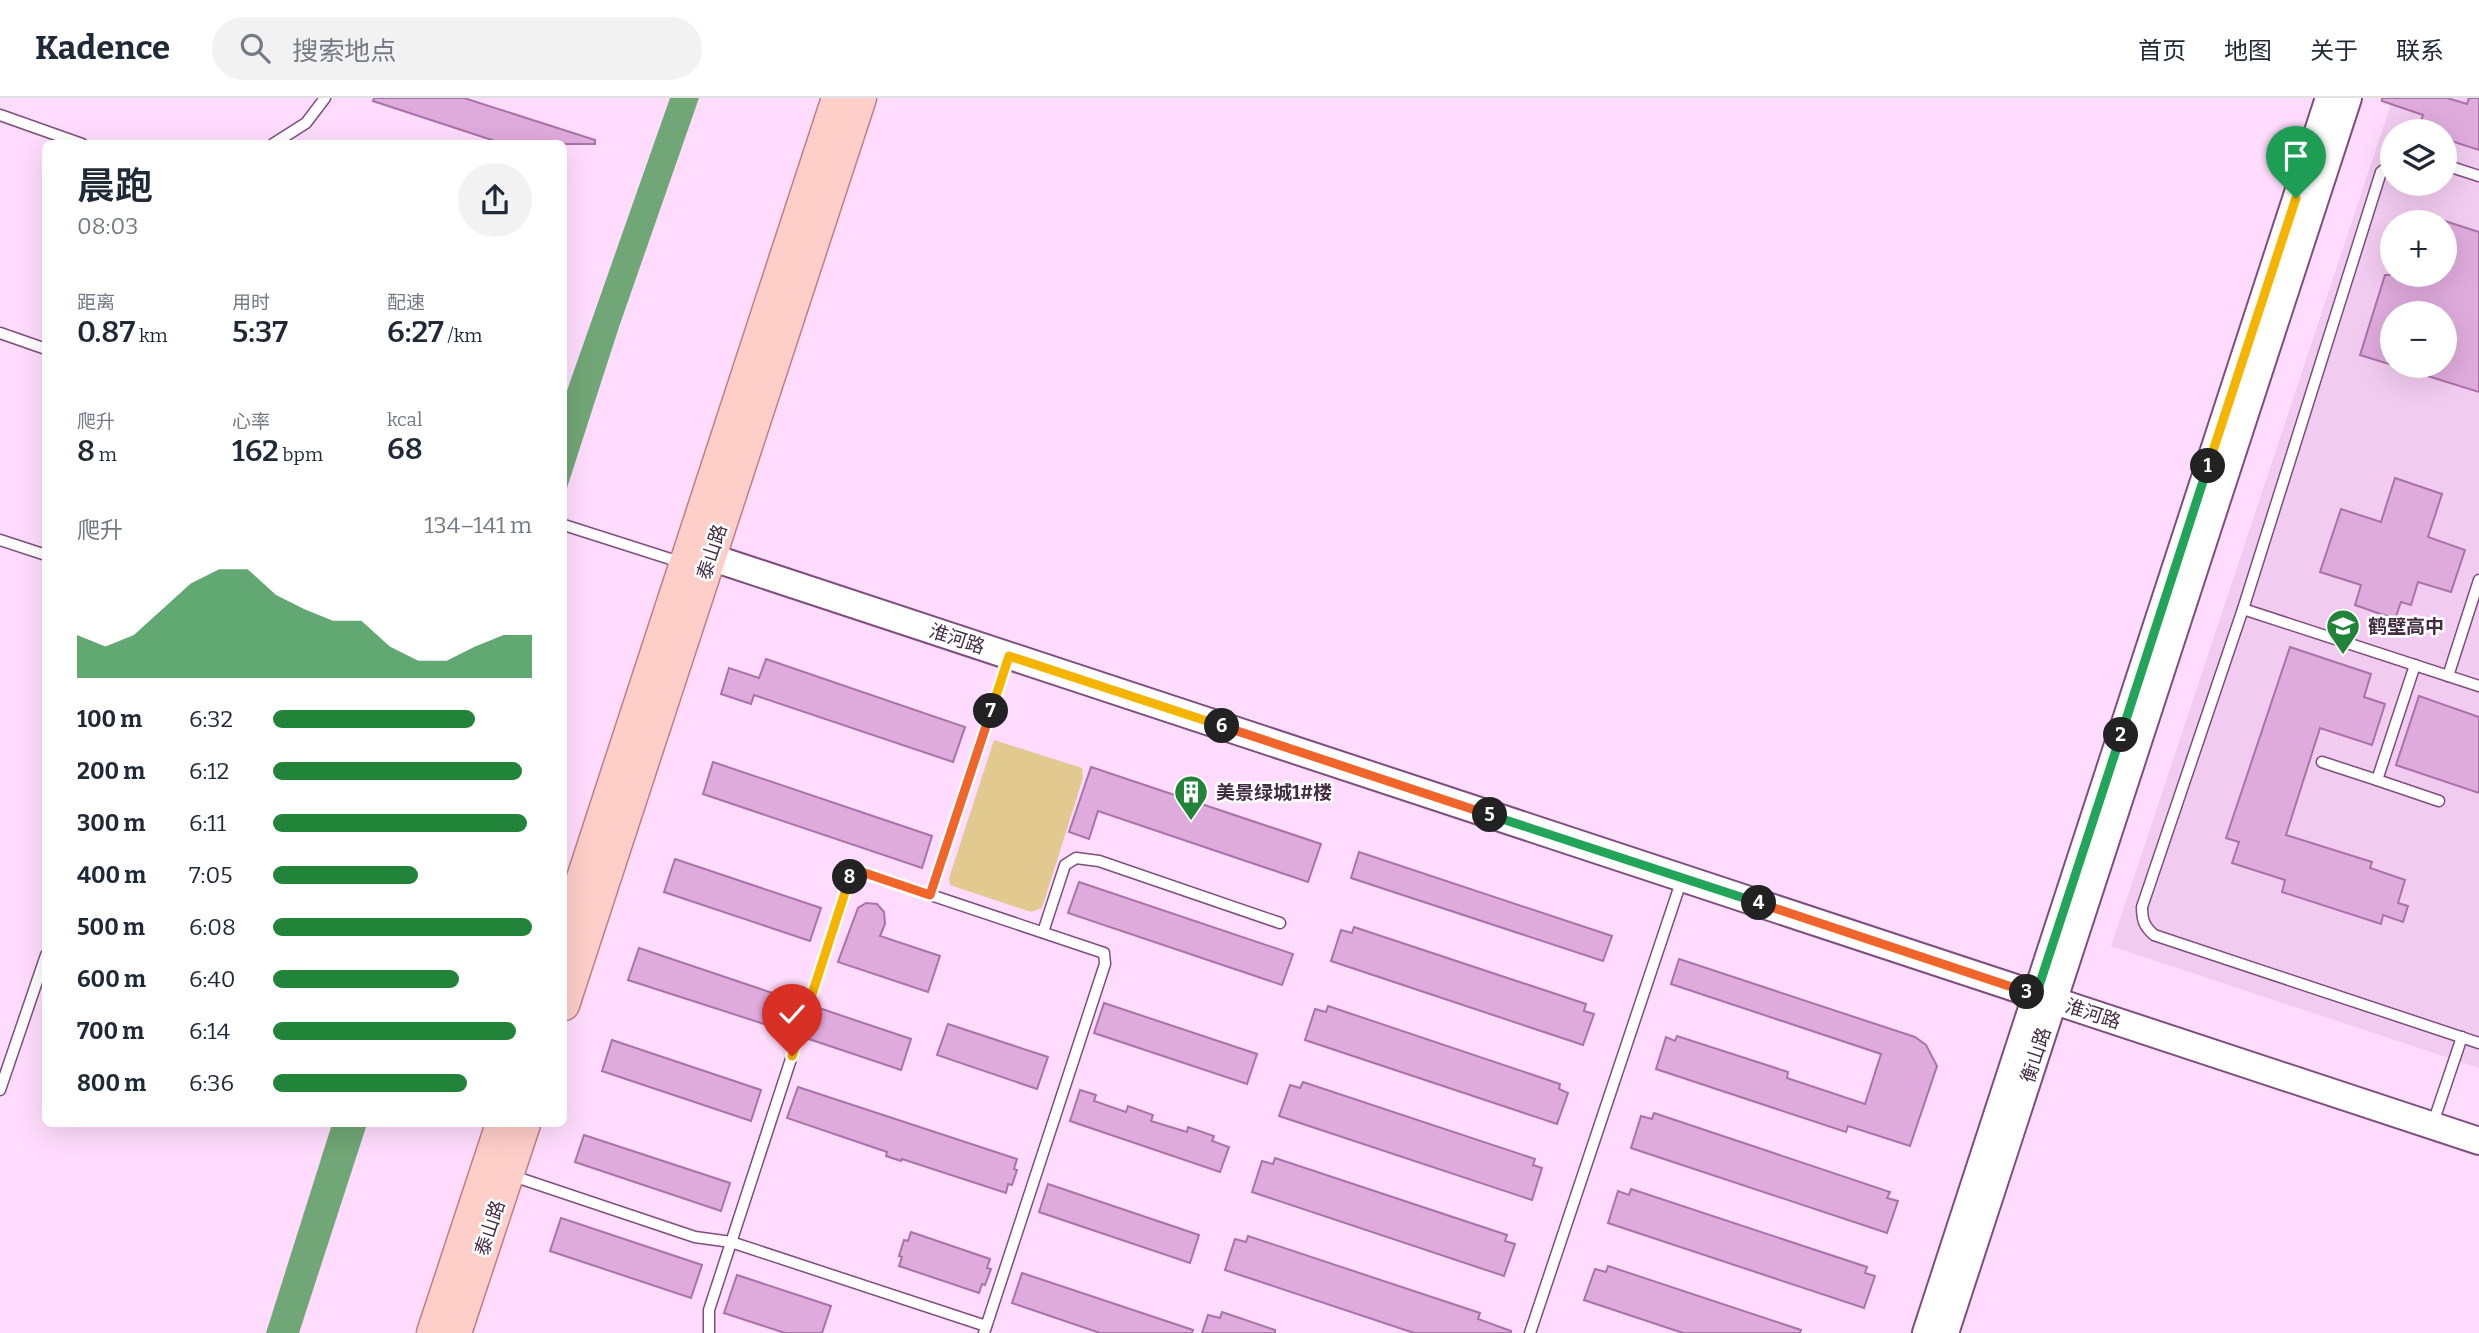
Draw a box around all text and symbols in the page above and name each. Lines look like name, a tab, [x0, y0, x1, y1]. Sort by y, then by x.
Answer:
search box	[212, 17, 702, 80]
text: Kadence	[35, 28, 170, 68]
icon: search	[236, 29, 274, 67]
text: 搜索地点	[292, 36, 396, 67]
text: 首页	[2138, 37, 2186, 65]
text: 地图	[2224, 37, 2272, 65]
text: 关于	[2310, 37, 2358, 65]
text: 联系	[2396, 37, 2444, 65]
map controls	[2380, 119, 2457, 378]
button: layers	[2380, 119, 2457, 196]
pin	[2266, 126, 2326, 198]
icon: arrive	[2277, 137, 2315, 175]
text: 晨跑	[77, 163, 153, 209]
button: share	[458, 163, 532, 237]
button: +	[2380, 210, 2457, 287]
text: 08:03	[77, 212, 138, 240]
text: 距离	[77, 291, 115, 314]
text: 用时	[232, 291, 270, 314]
text: 配速	[387, 291, 425, 314]
button: −	[2380, 301, 2457, 378]
text: 0.87	[77, 314, 135, 350]
text: 5:37	[232, 314, 288, 350]
text: 6:27	[387, 314, 444, 350]
text: km	[135, 324, 168, 347]
text: /km	[444, 324, 482, 347]
text: kcal	[387, 408, 422, 431]
text: 爬升	[77, 410, 115, 433]
text: 心率	[232, 410, 270, 433]
text: 68	[387, 431, 423, 467]
text: 8	[77, 433, 95, 469]
text: 162	[232, 433, 279, 469]
text: m	[95, 443, 117, 466]
text: bpm	[279, 443, 323, 466]
pin: 1	[2190, 448, 2226, 484]
text: 1	[2203, 454, 2212, 477]
text: 134–141 m	[424, 511, 532, 539]
text: 爬升	[77, 516, 123, 544]
street label: 泰山路	[692, 521, 732, 583]
school or university icon: 鹤壁高中	[2324, 607, 2362, 656]
place label: 鹤壁高中	[2368, 615, 2444, 638]
street label: 淮河路	[926, 619, 988, 659]
pin: 7	[974, 694, 1009, 728]
text: 7	[985, 699, 996, 722]
text: 100 m	[77, 705, 142, 733]
text: 6:32	[189, 705, 233, 733]
pin: 6	[1204, 708, 1240, 744]
text: 6	[1216, 714, 1227, 737]
pin: 2	[2104, 718, 2138, 752]
text: 2	[2115, 723, 2126, 746]
text: 200 m	[77, 757, 145, 785]
text: 6:12	[189, 757, 229, 785]
building icon: 美景绿城1#楼	[1172, 773, 1210, 822]
place label: 美景绿城1#楼	[1216, 781, 1332, 804]
pin: 5	[1472, 798, 1508, 832]
text: 5	[1484, 803, 1495, 826]
text: 300 m	[77, 809, 146, 837]
text: 6:11	[189, 809, 226, 837]
pin: 8	[832, 860, 868, 894]
text: 400 m	[77, 861, 146, 889]
text: 7:05	[189, 861, 232, 889]
text: 8	[844, 865, 855, 888]
pin: 4	[1742, 886, 1776, 920]
text: 4	[1753, 891, 1764, 914]
text: 500 m	[77, 913, 145, 941]
text: 6:08	[189, 913, 236, 941]
text: 600 m	[77, 965, 146, 993]
text: 6:40	[189, 965, 236, 993]
pin: 3	[2010, 974, 2044, 1010]
text: 3	[2021, 980, 2032, 1003]
pin	[762, 984, 822, 1056]
street label: 淮河路	[2062, 994, 2124, 1034]
icon: check	[773, 995, 811, 1033]
text: 700 m	[77, 1017, 144, 1045]
text: 6:14	[189, 1017, 230, 1045]
street label: 衡山路	[2016, 1024, 2056, 1086]
text: 800 m	[77, 1069, 146, 1097]
text: 6:36	[189, 1069, 234, 1097]
street label: 泰山路	[470, 1197, 510, 1259]

